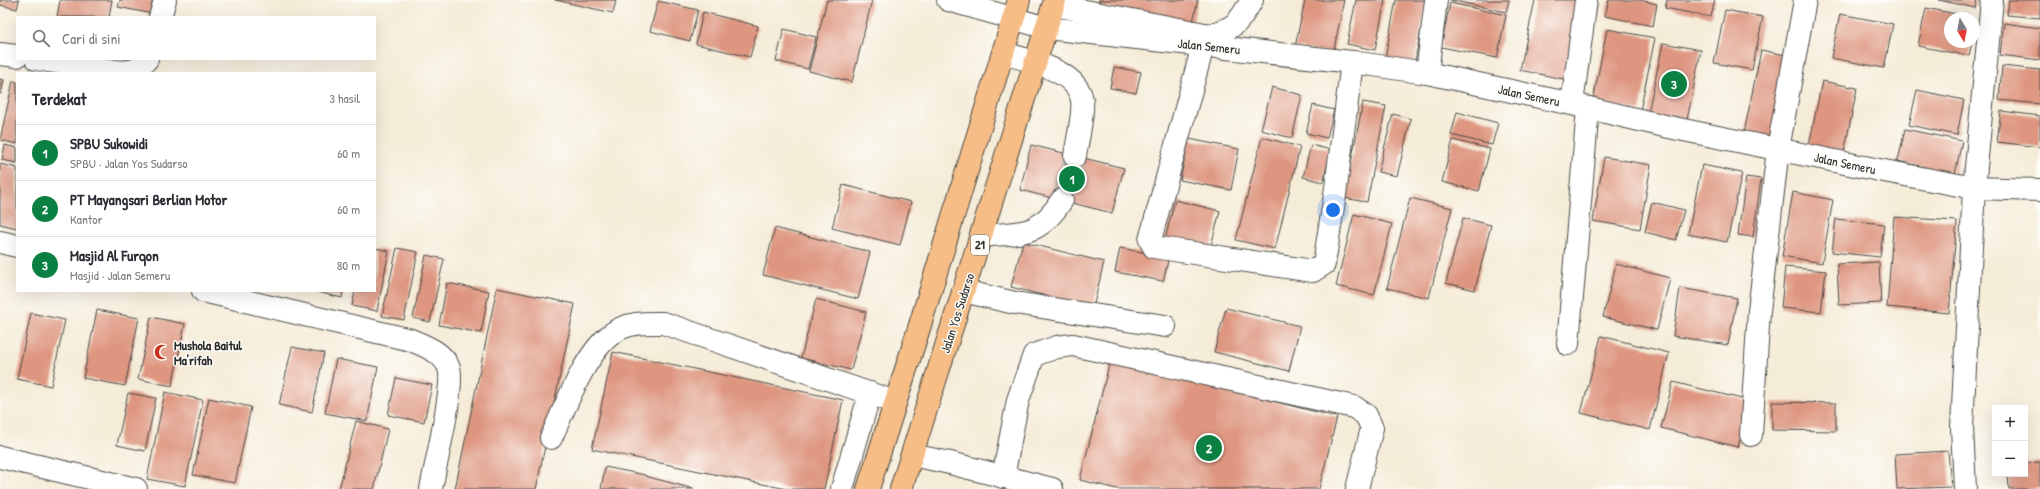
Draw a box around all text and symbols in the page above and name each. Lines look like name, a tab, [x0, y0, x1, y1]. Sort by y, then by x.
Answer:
north arrow	[1944, 12, 1980, 48]
search box	[16, 16, 376, 60]
icon: search	[30, 27, 52, 49]
text: Cari di sini	[62, 28, 121, 49]
street label: Jalan Semeru	[1177, 34, 1241, 58]
pin: 3	[1661, 69, 1687, 99]
street label: Jalan Semeru	[1496, 80, 1562, 110]
text: Terdekat	[32, 87, 86, 110]
text: 3 hasil	[329, 89, 360, 107]
text: SPBU Sukowidi	[70, 133, 148, 154]
text: 1	[43, 144, 47, 162]
text: 60 m	[337, 144, 360, 162]
street label: Jalan Semeru	[1812, 148, 1878, 178]
text: SPBU · Jalan Yos Sudarso	[70, 154, 187, 172]
pin: 1	[1059, 164, 1085, 194]
text: PT Mayangsari Berlian Motor	[70, 189, 227, 210]
text: 2	[42, 200, 48, 218]
text: 60 m	[337, 200, 360, 218]
your location	[1323, 200, 1343, 220]
text: Kantor	[70, 210, 103, 228]
road number: 21	[971, 235, 989, 255]
text: Masjid Al Furqon	[70, 245, 159, 266]
text: 3	[42, 256, 48, 274]
text: 80 m	[337, 256, 360, 274]
text: Masjid · Jalan Semeru	[70, 266, 170, 284]
street label: Jalan Yos Sudarso	[936, 271, 978, 355]
place label: Mushola Baitul Ma'rifah	[174, 336, 242, 369]
mosque icon: Mushola Baitul Ma'rifah	[153, 343, 171, 361]
map controls	[1992, 405, 2028, 477]
button: +	[1992, 405, 2028, 441]
pin: 2	[1196, 433, 1222, 463]
button: −	[1992, 441, 2028, 477]

